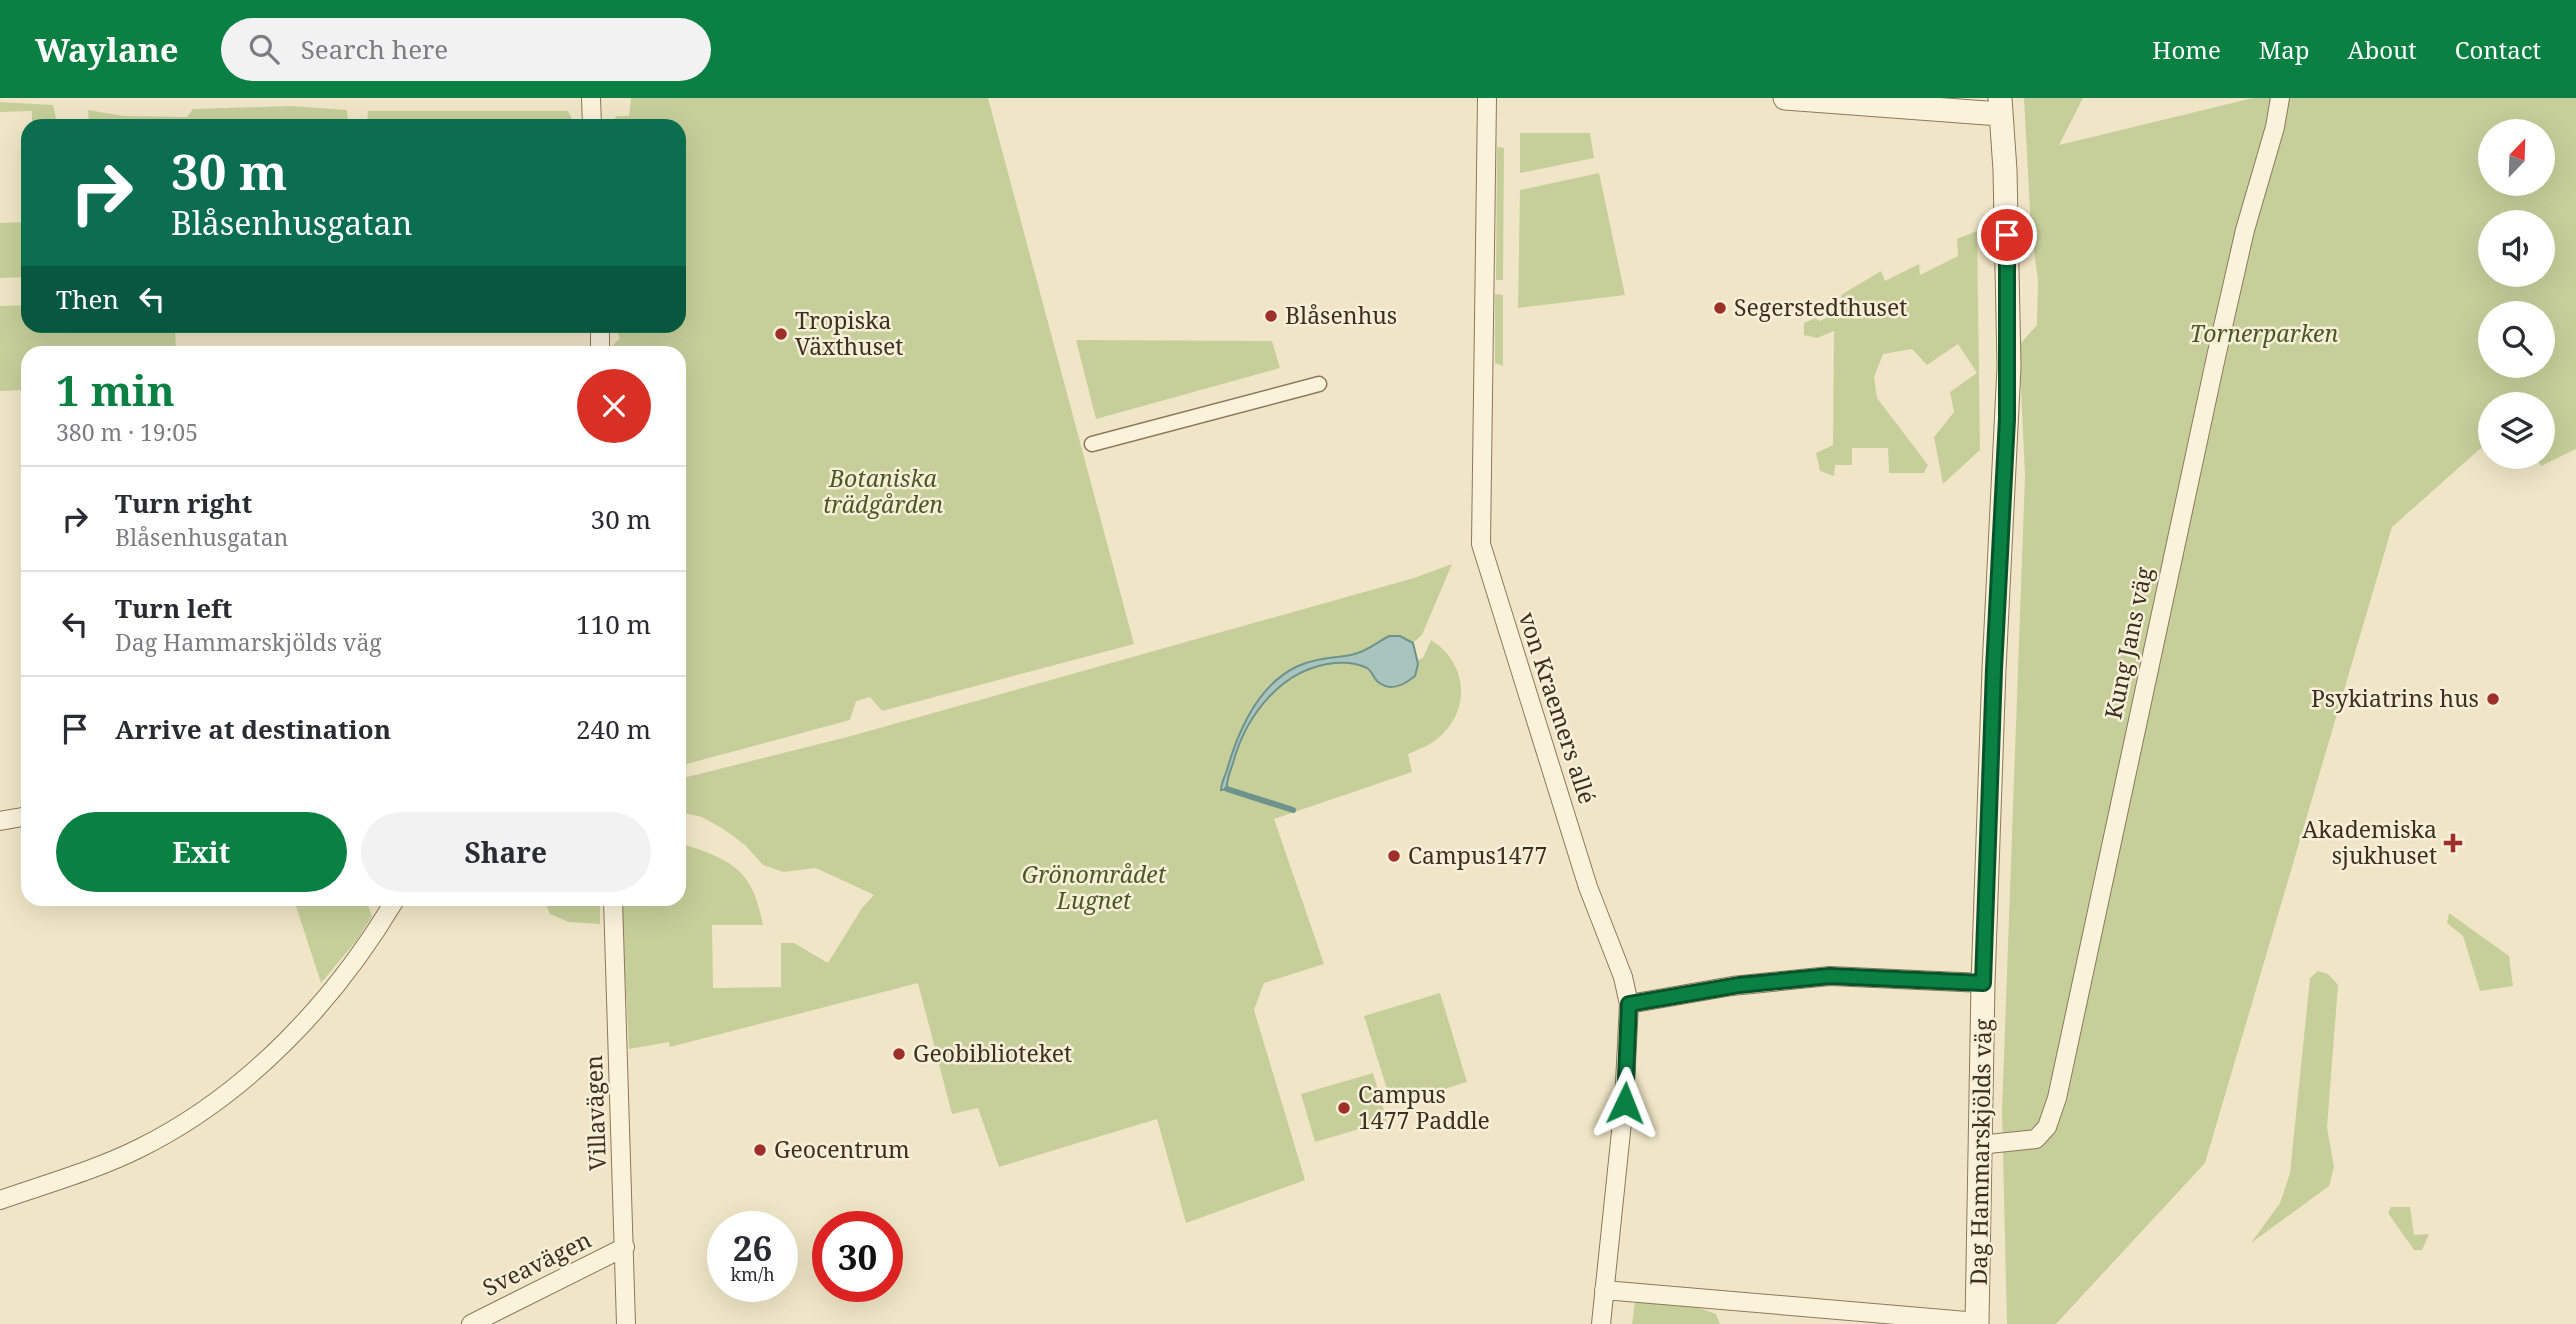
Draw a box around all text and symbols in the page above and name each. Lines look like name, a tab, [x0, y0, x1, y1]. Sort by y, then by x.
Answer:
search box	[221, 18, 711, 81]
text: Waylane	[35, 27, 179, 72]
icon: search	[245, 30, 283, 68]
text: Search here	[301, 31, 448, 67]
text: Home	[2152, 33, 2221, 66]
text: Map	[2259, 33, 2310, 66]
text: About	[2348, 33, 2417, 66]
text: Contact	[2455, 33, 2541, 66]
north arrow	[2478, 119, 2555, 196]
map controls	[2478, 119, 2555, 469]
text: 30 m	[171, 138, 287, 204]
icon: right	[56, 147, 147, 238]
text: Blåsenhusgatan	[171, 201, 412, 244]
pin	[1977, 205, 2037, 265]
button: sound	[2478, 210, 2555, 287]
icon: arrive	[1988, 216, 2026, 254]
icon: left	[133, 280, 171, 318]
text: Then	[56, 281, 119, 317]
place label: Segerstedthuset	[1734, 291, 1907, 323]
place label: Blåsenhus	[1285, 299, 1397, 331]
marker: Segerstedthuset	[1712, 300, 1728, 316]
button: search	[2478, 301, 2555, 378]
place label: Tropiska Växthuset	[795, 304, 903, 362]
marker: Blåsenhus	[1263, 308, 1279, 324]
park label: Tornerparken	[2190, 317, 2338, 349]
marker: Tropiska Växthuset	[773, 326, 789, 342]
text: 1 min	[56, 361, 175, 418]
button: close	[577, 369, 651, 443]
button: layers	[2478, 392, 2555, 469]
text: 380 m · 19:05	[56, 416, 198, 448]
park label: Botaniska trädgården	[823, 462, 943, 520]
text: Turn right	[115, 485, 252, 521]
icon: right	[56, 500, 94, 538]
text: 30 m	[591, 501, 651, 537]
text: Blåsenhusgatan	[115, 521, 288, 553]
street label: Kung Jans väg	[2096, 563, 2160, 722]
text: Turn left	[115, 590, 232, 626]
icon: left	[56, 605, 94, 643]
text: 110 m	[576, 606, 651, 642]
street label: von Kraemers allé	[1512, 608, 1604, 808]
text: Dag Hammarskjölds väg	[115, 626, 382, 658]
place label: Psykiatrins hus	[2311, 682, 2479, 714]
marker: Psykiatrins hus	[2485, 691, 2501, 707]
icon: arrive	[56, 710, 94, 748]
text: Arrive at destination	[115, 711, 391, 747]
text: 240 m	[576, 711, 651, 747]
button: Exit	[56, 812, 347, 892]
button: Share	[361, 812, 651, 892]
place label: Akademiska sjukhuset	[2302, 813, 2437, 871]
marker: Akademiska sjukhuset	[2443, 833, 2463, 853]
place label: Campus1477	[1408, 839, 1547, 871]
marker: Campus1477	[1386, 848, 1402, 864]
park label: Grönområdet Lugnet	[1022, 858, 1167, 916]
street label: Dag Hammarskjölds väg	[1962, 1018, 1998, 1286]
place label: Geobiblioteket	[913, 1037, 1072, 1069]
marker: Geobiblioteket	[891, 1046, 907, 1062]
street label: Villavägen	[577, 1054, 613, 1171]
position arrow	[1588, 1066, 1662, 1140]
place label: Campus 1477 Paddle	[1358, 1078, 1490, 1136]
marker: Campus 1477 Paddle	[1336, 1100, 1352, 1116]
place label: Geocentrum	[774, 1133, 910, 1165]
marker: Geocentrum	[752, 1142, 768, 1158]
speed limit sign: 30	[812, 1211, 903, 1302]
street label: Sveavägen	[477, 1223, 596, 1303]
text: 26	[733, 1224, 772, 1271]
text: km/h	[730, 1262, 775, 1286]

